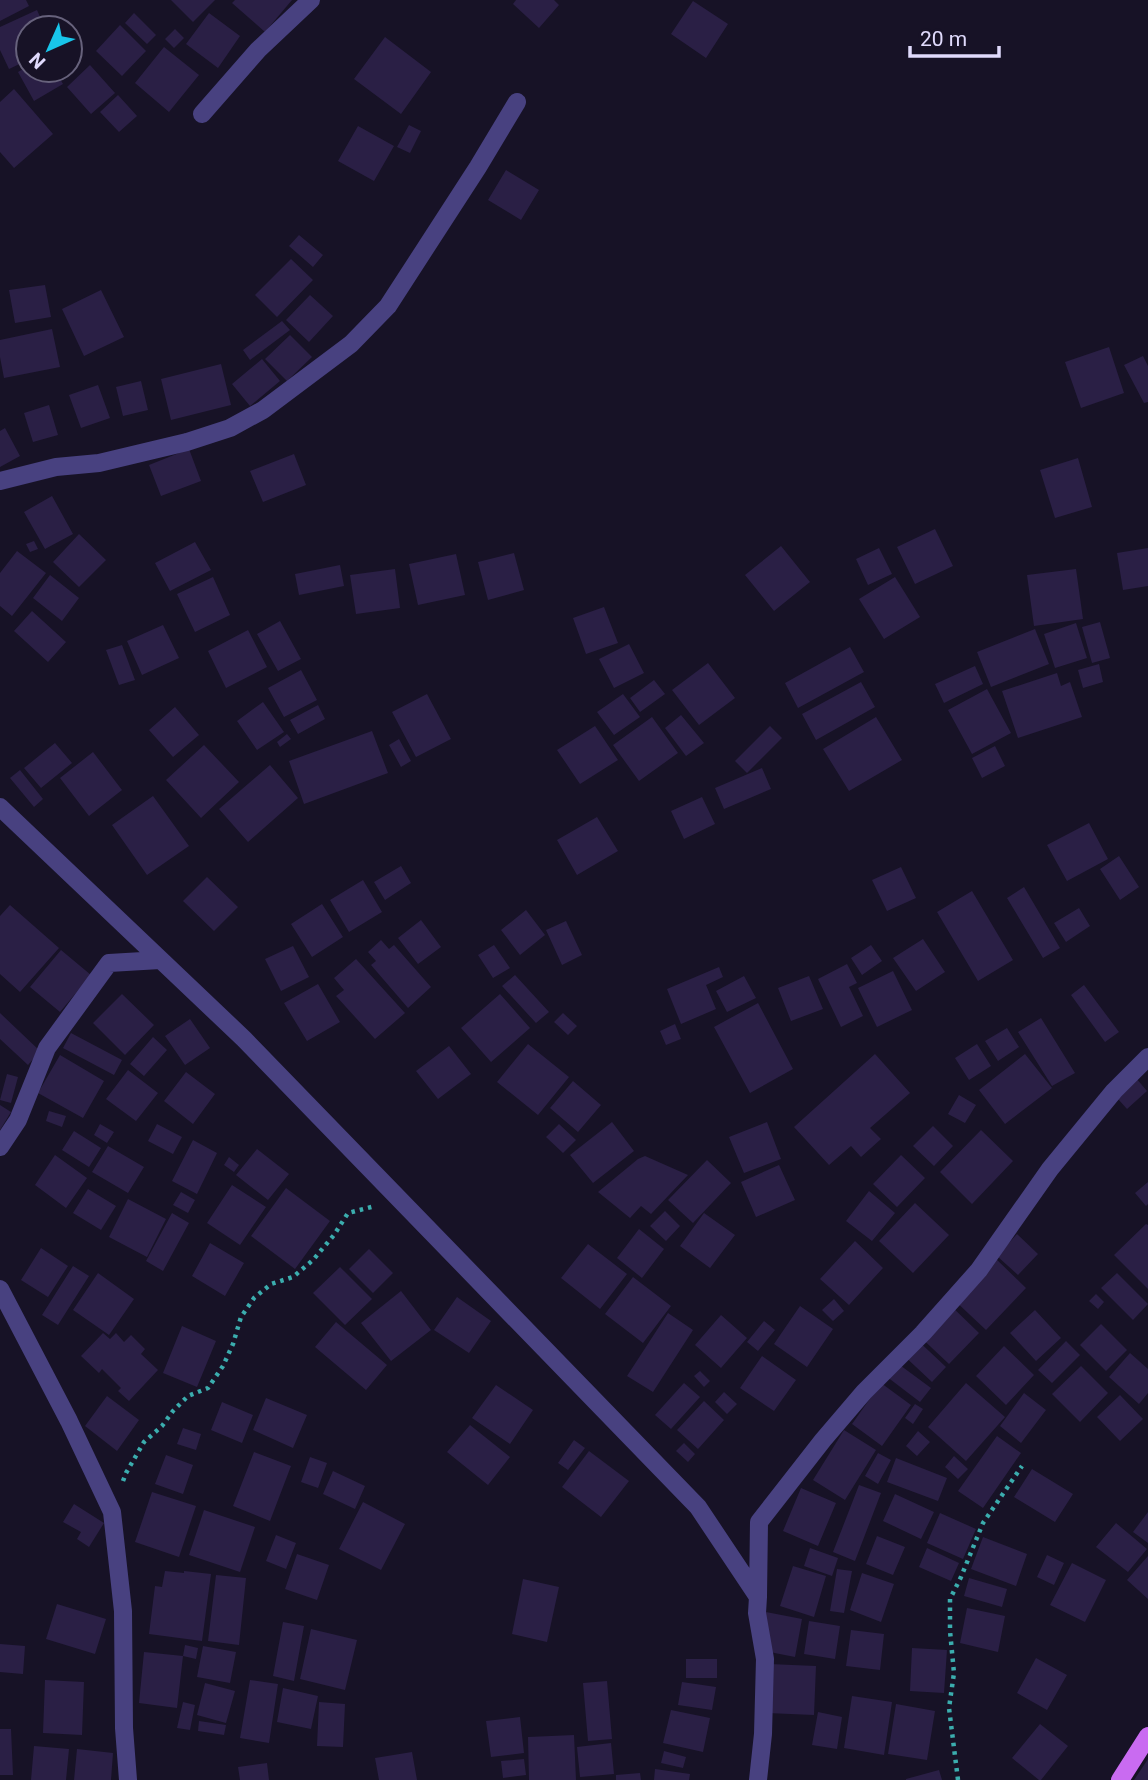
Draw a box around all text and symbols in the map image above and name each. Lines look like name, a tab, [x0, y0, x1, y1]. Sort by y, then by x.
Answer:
north arrow	[14, 14, 84, 84]
scale bar	[910, 14, 999, 58]
text: 20 m	[920, 27, 967, 51]
text: N	[24, 48, 50, 74]

